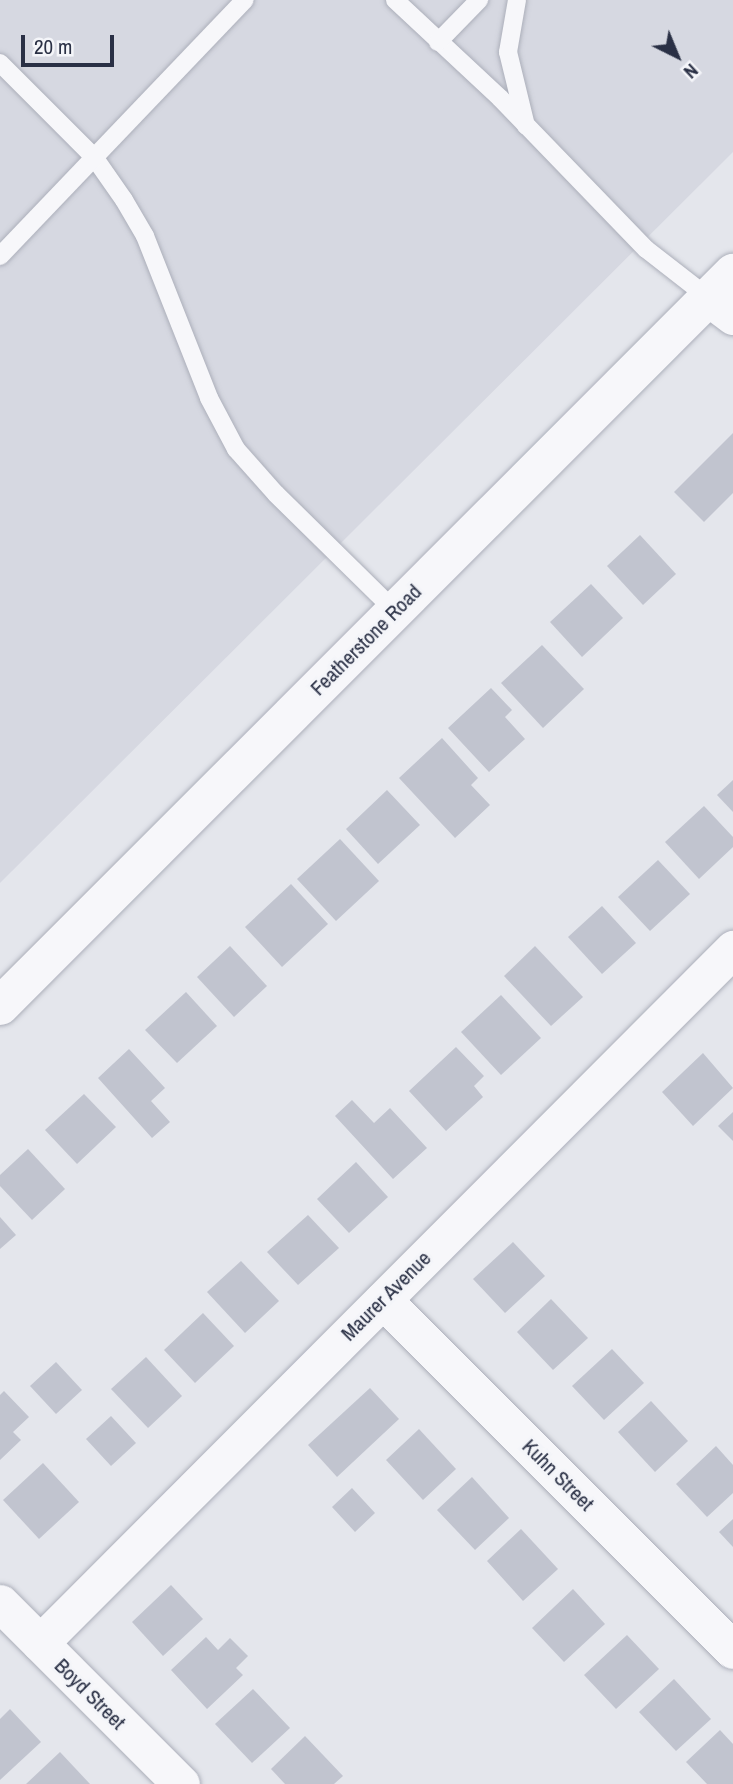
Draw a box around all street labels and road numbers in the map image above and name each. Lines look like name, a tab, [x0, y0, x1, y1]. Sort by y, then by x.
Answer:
street label: Featherstone Road	[305, 579, 427, 701]
street label: Maurer Avenue	[336, 1246, 436, 1346]
street label: Kuhn Street	[517, 1434, 599, 1516]
street label: Boyd Street	[49, 1653, 131, 1735]

